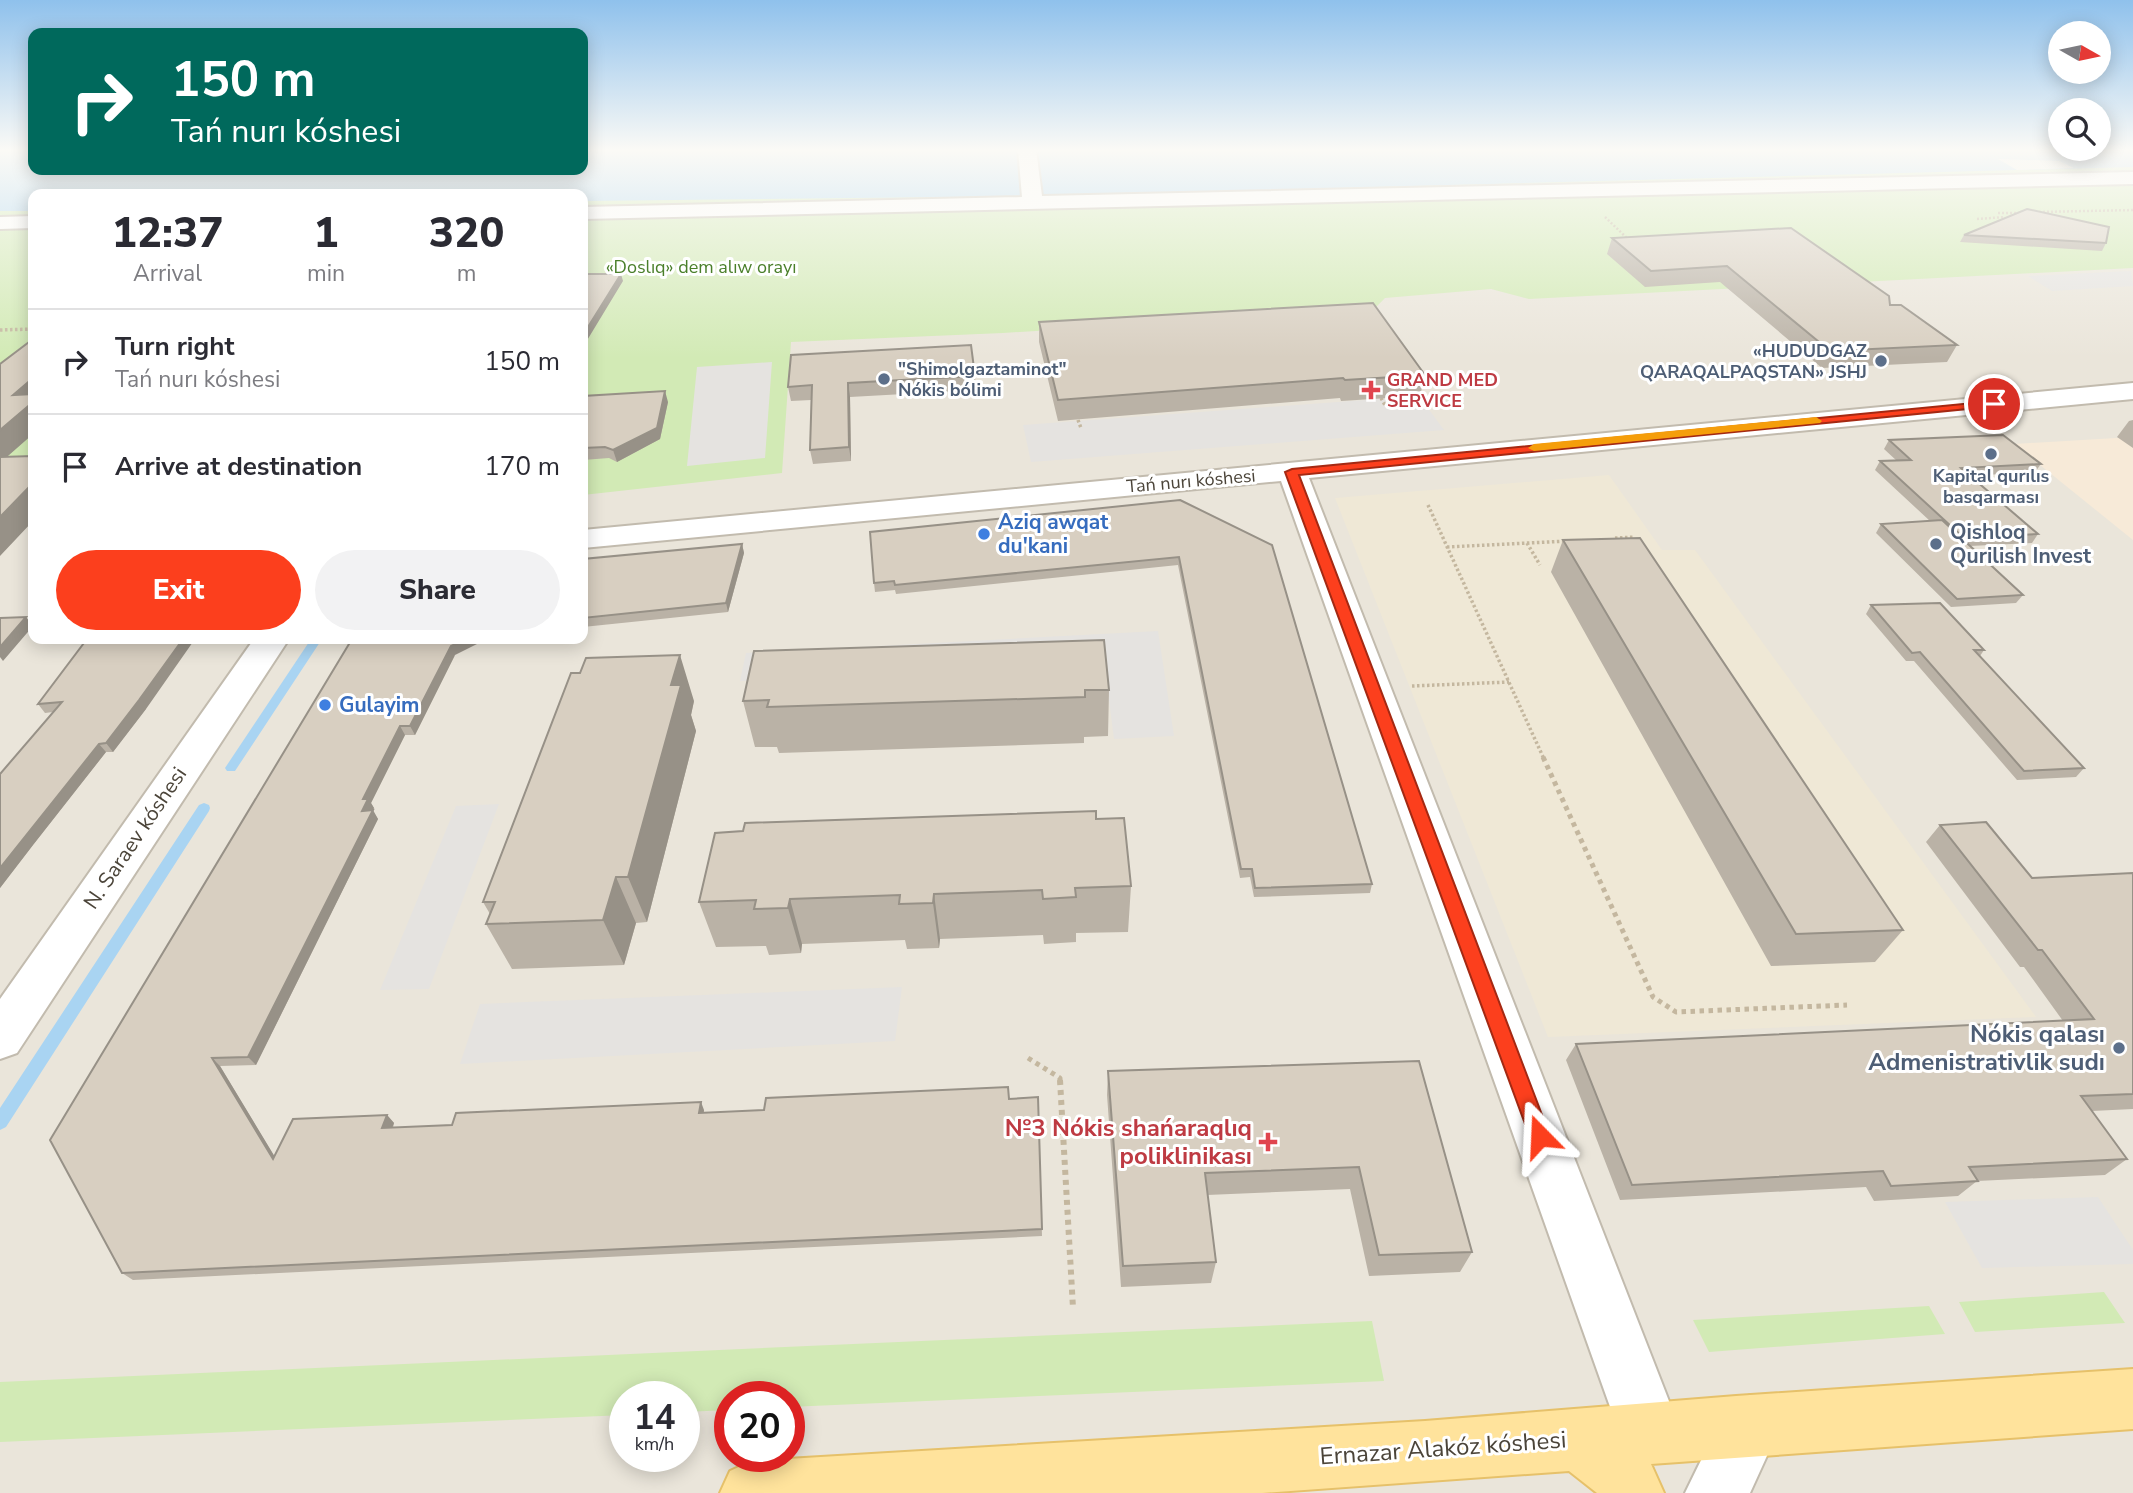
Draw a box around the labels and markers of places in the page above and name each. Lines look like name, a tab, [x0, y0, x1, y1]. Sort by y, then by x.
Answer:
place label: «HUDUDGAZ QARAQALPAQSTAN» JSHJ	[1640, 339, 1867, 384]
marker: «HUDUDGAZ QARAQALPAQSTAN» JSHJ	[1873, 353, 1889, 369]
place label: "Shimolgaztaminot" Nókis bólimi	[898, 357, 1066, 402]
place label: GRAND MED SERVICE	[1387, 368, 1498, 413]
marker: "Shimolgaztaminot" Nókis bólimi	[876, 371, 892, 387]
pin	[1964, 374, 2024, 434]
marker: GRAND MED SERVICE	[1361, 380, 1381, 400]
marker: Kapital qurılıs basqarması	[1983, 446, 1999, 462]
place label: Kapital qurılıs basqarması	[1933, 464, 2049, 509]
place label: Aziq awqat du'kani	[998, 508, 1109, 560]
place label: Qishloq Qurilish Invest	[1950, 518, 2092, 570]
marker: Aziq awqat du'kani	[976, 526, 992, 542]
marker: Qishloq Qurilish Invest	[1928, 536, 1944, 552]
place label: Gulayim	[339, 691, 420, 719]
marker: Gulayim	[317, 697, 333, 713]
place label: Nókis qalası Admenistrativlik sudı	[1868, 1018, 2105, 1078]
marker: Nókis qalası Admenistrativlik sudı	[2111, 1040, 2127, 1056]
place label: №3 Nókis shańaraqlıq poliklinikası	[1005, 1112, 1252, 1172]
marker: №3 Nókis shańaraqlıq poliklinikası	[1258, 1132, 1278, 1152]

